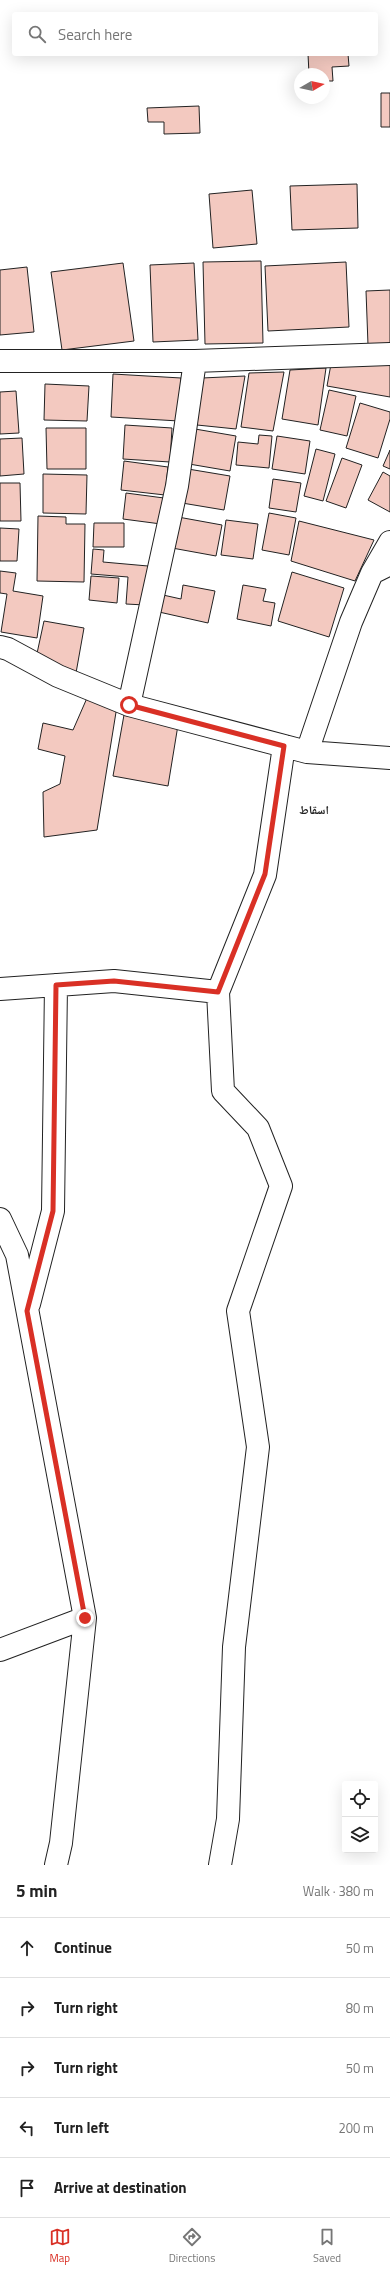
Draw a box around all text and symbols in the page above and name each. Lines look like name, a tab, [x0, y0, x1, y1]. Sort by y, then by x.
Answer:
search box	[12, 12, 378, 56]
icon: search	[26, 23, 48, 45]
text: Search here	[58, 23, 132, 46]
north arrow	[294, 68, 330, 104]
route start	[120, 696, 138, 714]
district label: اسقاط	[299, 800, 329, 819]
route end	[76, 1609, 94, 1627]
map controls	[342, 1781, 378, 1853]
button: locate	[342, 1781, 378, 1817]
button: layers	[342, 1817, 378, 1853]
text: 5 min	[16, 1878, 57, 1904]
text: Walk · 380 m	[303, 1881, 374, 1901]
text: Continue	[54, 1936, 112, 1959]
icon: ahead	[16, 1937, 38, 1959]
text: 50 m	[346, 1938, 374, 1958]
text: Turn right	[54, 1996, 118, 2019]
icon: right	[16, 1997, 38, 2019]
text: 80 m	[346, 1998, 374, 2018]
text: Turn right	[54, 2056, 118, 2079]
icon: right	[16, 2057, 38, 2079]
text: 50 m	[346, 2058, 374, 2078]
text: Turn left	[54, 2116, 109, 2139]
icon: left	[16, 2117, 38, 2139]
text: 200 m	[338, 2118, 374, 2138]
text: Arrive at destination	[54, 2176, 187, 2199]
icon: arrive	[16, 2177, 38, 2199]
tab: Map	[49, 2226, 71, 2266]
tab: Directions	[169, 2226, 215, 2266]
tab: Saved	[313, 2226, 341, 2266]

